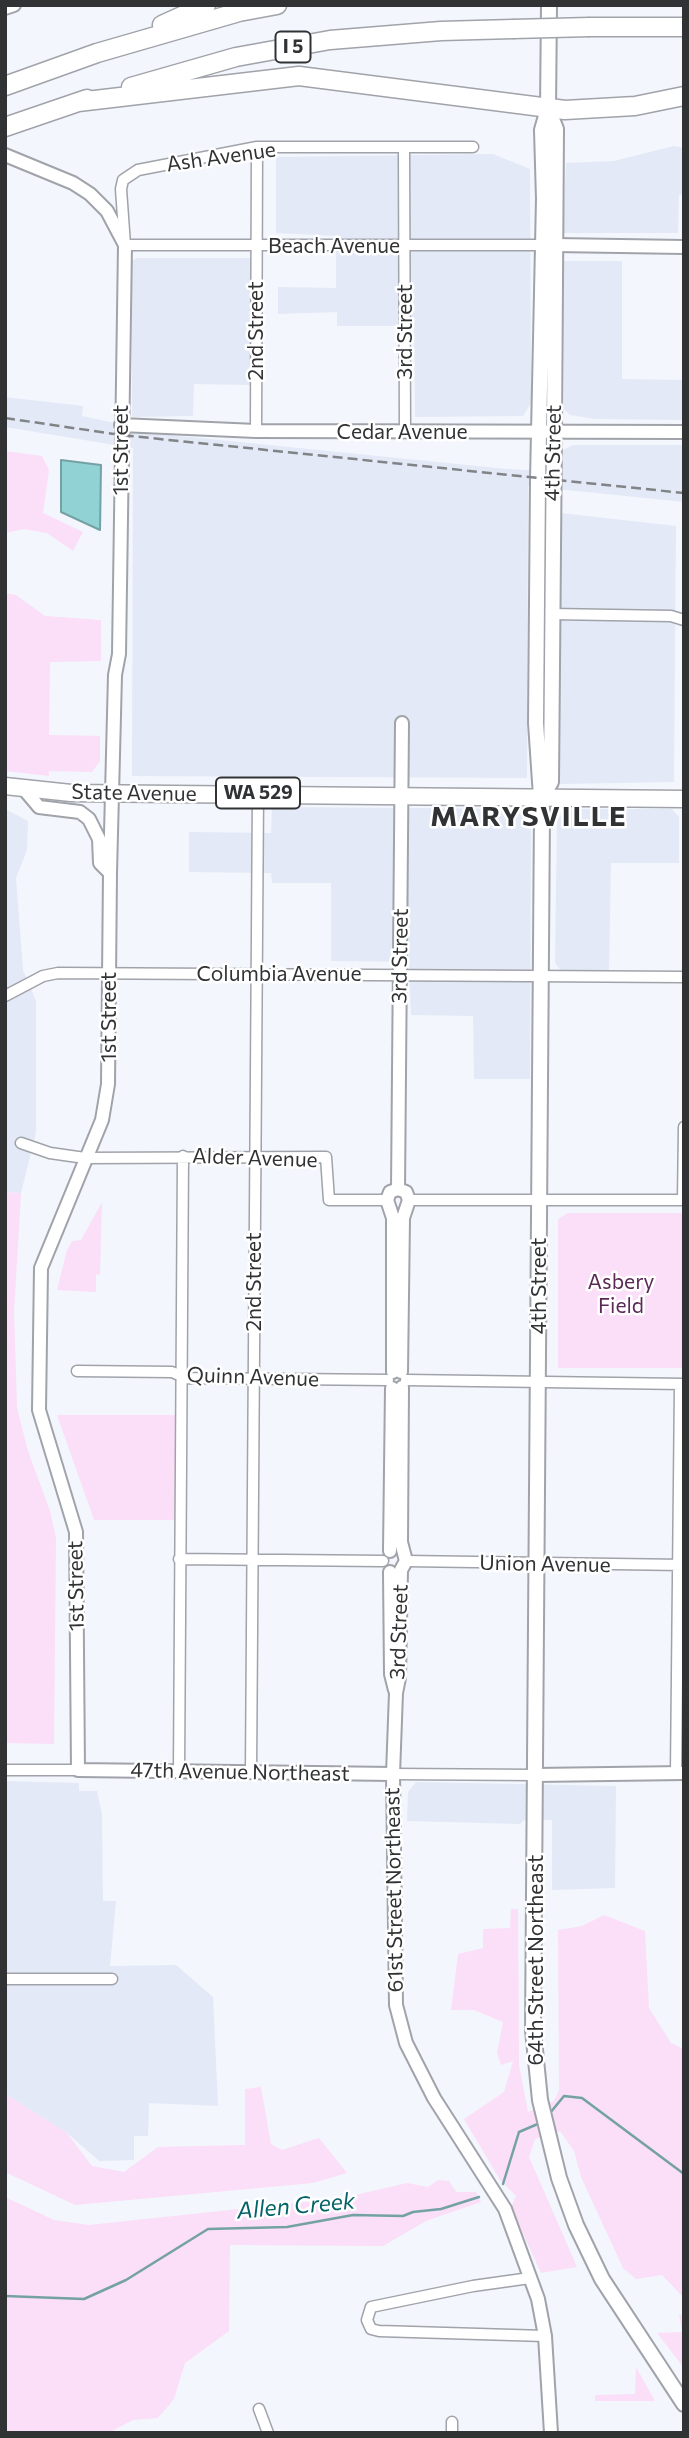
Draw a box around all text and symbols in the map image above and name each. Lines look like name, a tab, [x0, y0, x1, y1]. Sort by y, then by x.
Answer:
road number: I 5	[276, 32, 310, 62]
street label: Ash Avenue	[165, 137, 277, 177]
street label: Beach Avenue	[268, 233, 400, 259]
street label: 2nd Street	[243, 281, 269, 381]
street label: 3rd Street	[392, 284, 418, 380]
street label: 4th Street	[540, 404, 566, 502]
street label: 1st Street	[108, 405, 134, 495]
street label: Cedar Avenue	[337, 419, 467, 445]
road number: WA 529	[216, 778, 300, 808]
street label: State Avenue	[71, 779, 197, 807]
district label: MARYSVILLE	[431, 800, 627, 834]
street label: 3rd Street	[387, 908, 413, 1004]
street label: Columbia Avenue	[196, 961, 362, 987]
street label: 1st Street	[96, 972, 122, 1062]
street label: Alder Avenue	[192, 1143, 318, 1173]
street label: 2nd Street	[241, 1232, 267, 1332]
street label: 4th Street	[526, 1238, 552, 1334]
park label: Asbery Field	[588, 1269, 654, 1319]
street label: Quinn Avenue	[186, 1362, 320, 1392]
street label: 1st Street	[63, 1541, 89, 1631]
street label: Union Avenue	[479, 1550, 611, 1578]
street label: 3rd Street	[385, 1584, 413, 1680]
street label: 47th Avenue Northeast	[130, 1757, 350, 1787]
street label: 61st Street Northeast	[380, 1787, 408, 1993]
street label: 64th Street Northeast	[523, 1855, 549, 2065]
water label: Allen Creek	[236, 2187, 356, 2225]

